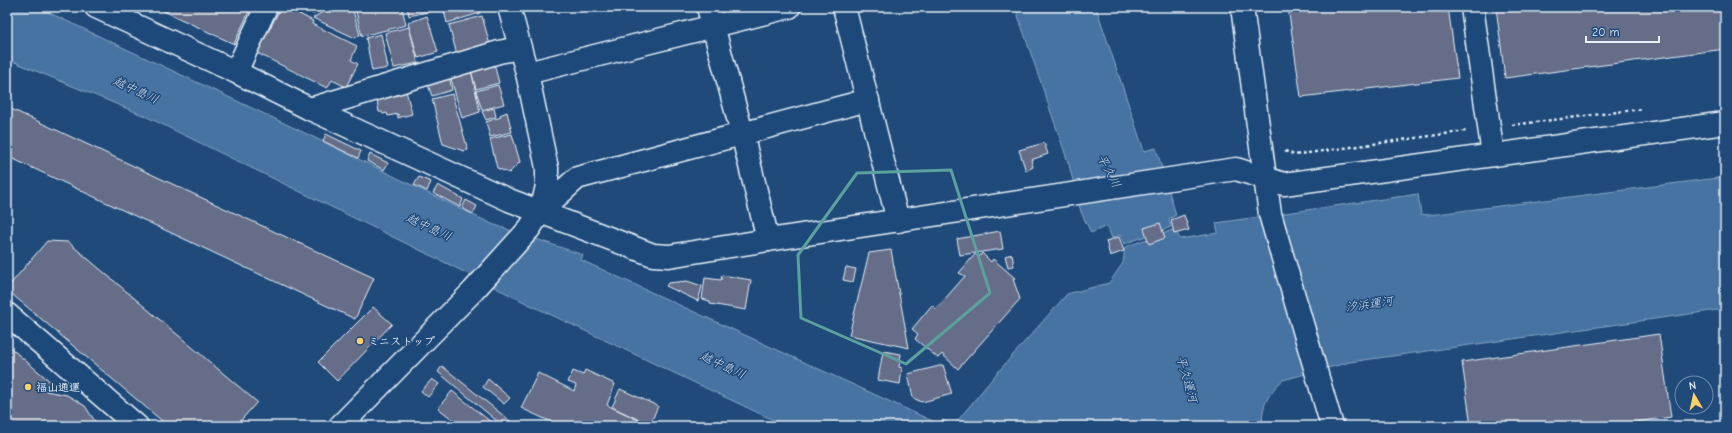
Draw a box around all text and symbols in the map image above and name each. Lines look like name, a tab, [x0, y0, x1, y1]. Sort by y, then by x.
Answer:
scale bar	[1586, 18, 1659, 44]
text: 20 m	[1592, 25, 1620, 39]
water label: 越中島川	[111, 74, 161, 106]
water label: 平久川	[1094, 152, 1124, 190]
water label: 越中島川	[404, 211, 454, 243]
water label: 汐浜運河	[1344, 293, 1396, 314]
place label: ミニストップ	[368, 335, 435, 348]
marker: ミニストップ	[355, 336, 365, 346]
water label: 越中島川	[698, 349, 748, 381]
water label: 平久運河	[1174, 354, 1201, 406]
north arrow	[1674, 375, 1714, 415]
text: N	[1688, 379, 1697, 393]
place label: 福山通運	[36, 381, 80, 394]
marker: 福山通運	[23, 382, 33, 392]

